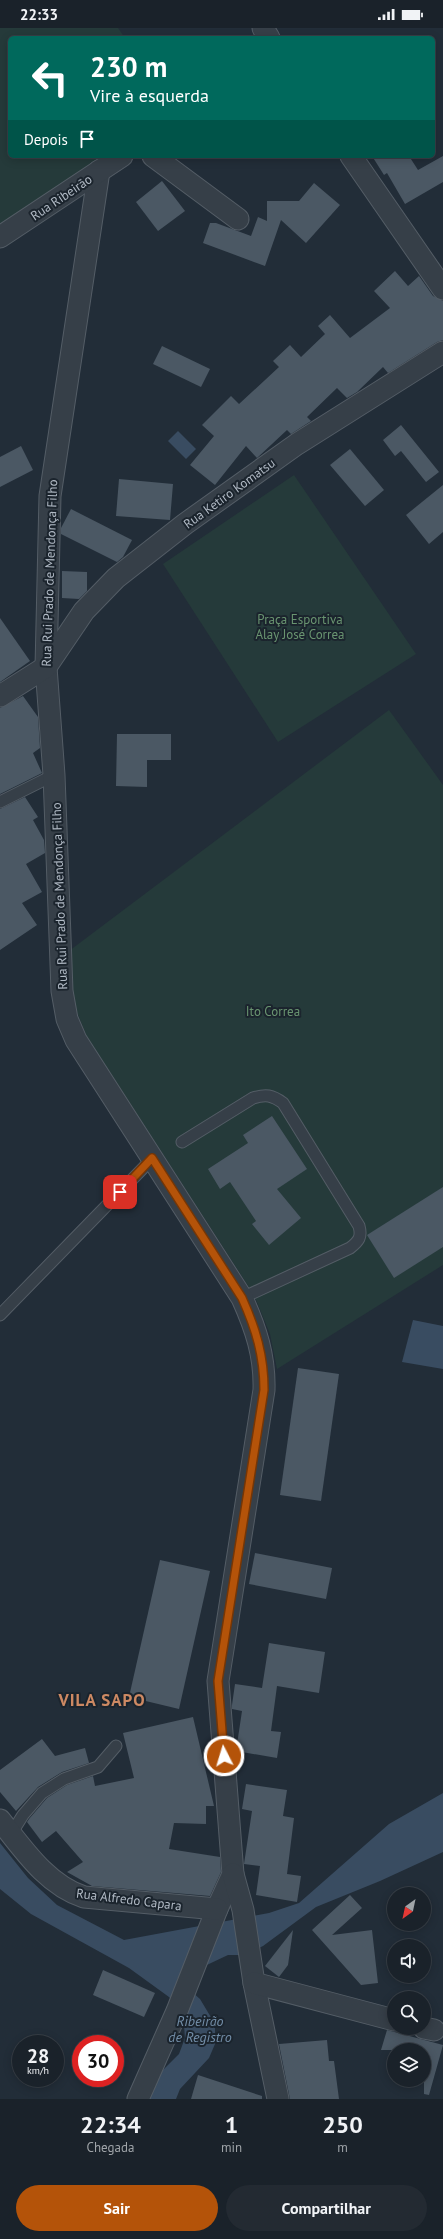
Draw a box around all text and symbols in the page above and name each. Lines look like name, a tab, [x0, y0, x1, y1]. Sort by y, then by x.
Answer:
text: 22:33	[20, 5, 58, 24]
text: 230 m	[90, 48, 167, 85]
icon: left	[24, 52, 76, 104]
text: Vire à esquerda	[90, 84, 209, 107]
icon: arrive	[76, 128, 98, 150]
text: Depois	[24, 130, 68, 149]
street label: Rua Ribeirão	[27, 171, 95, 224]
street label: Rua Ketiro Komatsu	[180, 454, 279, 532]
street label: Rua Rui Prado de Mendonça Filho	[38, 479, 61, 667]
park label: Praça Esportiva Alay José Correa	[255, 611, 345, 643]
street label: Rua Rui Prado de Mendonça Filho	[48, 802, 71, 990]
park label: Ito Correa	[246, 1003, 300, 1020]
pin	[103, 1175, 137, 1209]
icon: arrive	[109, 1181, 131, 1203]
district label: VILA SAPO	[57, 1689, 146, 1711]
position arrow	[203, 1735, 245, 1777]
street label: Rua Alfredo Capara	[75, 1885, 183, 1914]
north arrow	[387, 1887, 431, 1931]
map controls	[387, 1887, 431, 2087]
button: sound	[387, 1939, 431, 1983]
button: search	[387, 1991, 431, 2035]
water label: Ribeirão de Registro	[168, 2012, 232, 2046]
speed limit sign: 30	[72, 2035, 124, 2087]
text: 28	[27, 2043, 49, 2069]
button: layers	[387, 2043, 431, 2087]
text: km/h	[27, 2064, 49, 2077]
text: 22:34	[80, 2109, 141, 2140]
text: 1	[225, 2109, 238, 2140]
text: 250	[322, 2109, 363, 2140]
text: Chegada	[87, 2139, 134, 2156]
text: min	[221, 2139, 242, 2156]
text: m	[337, 2139, 348, 2156]
button: Sair	[16, 2185, 218, 2231]
button: Compartilhar	[226, 2185, 427, 2231]

